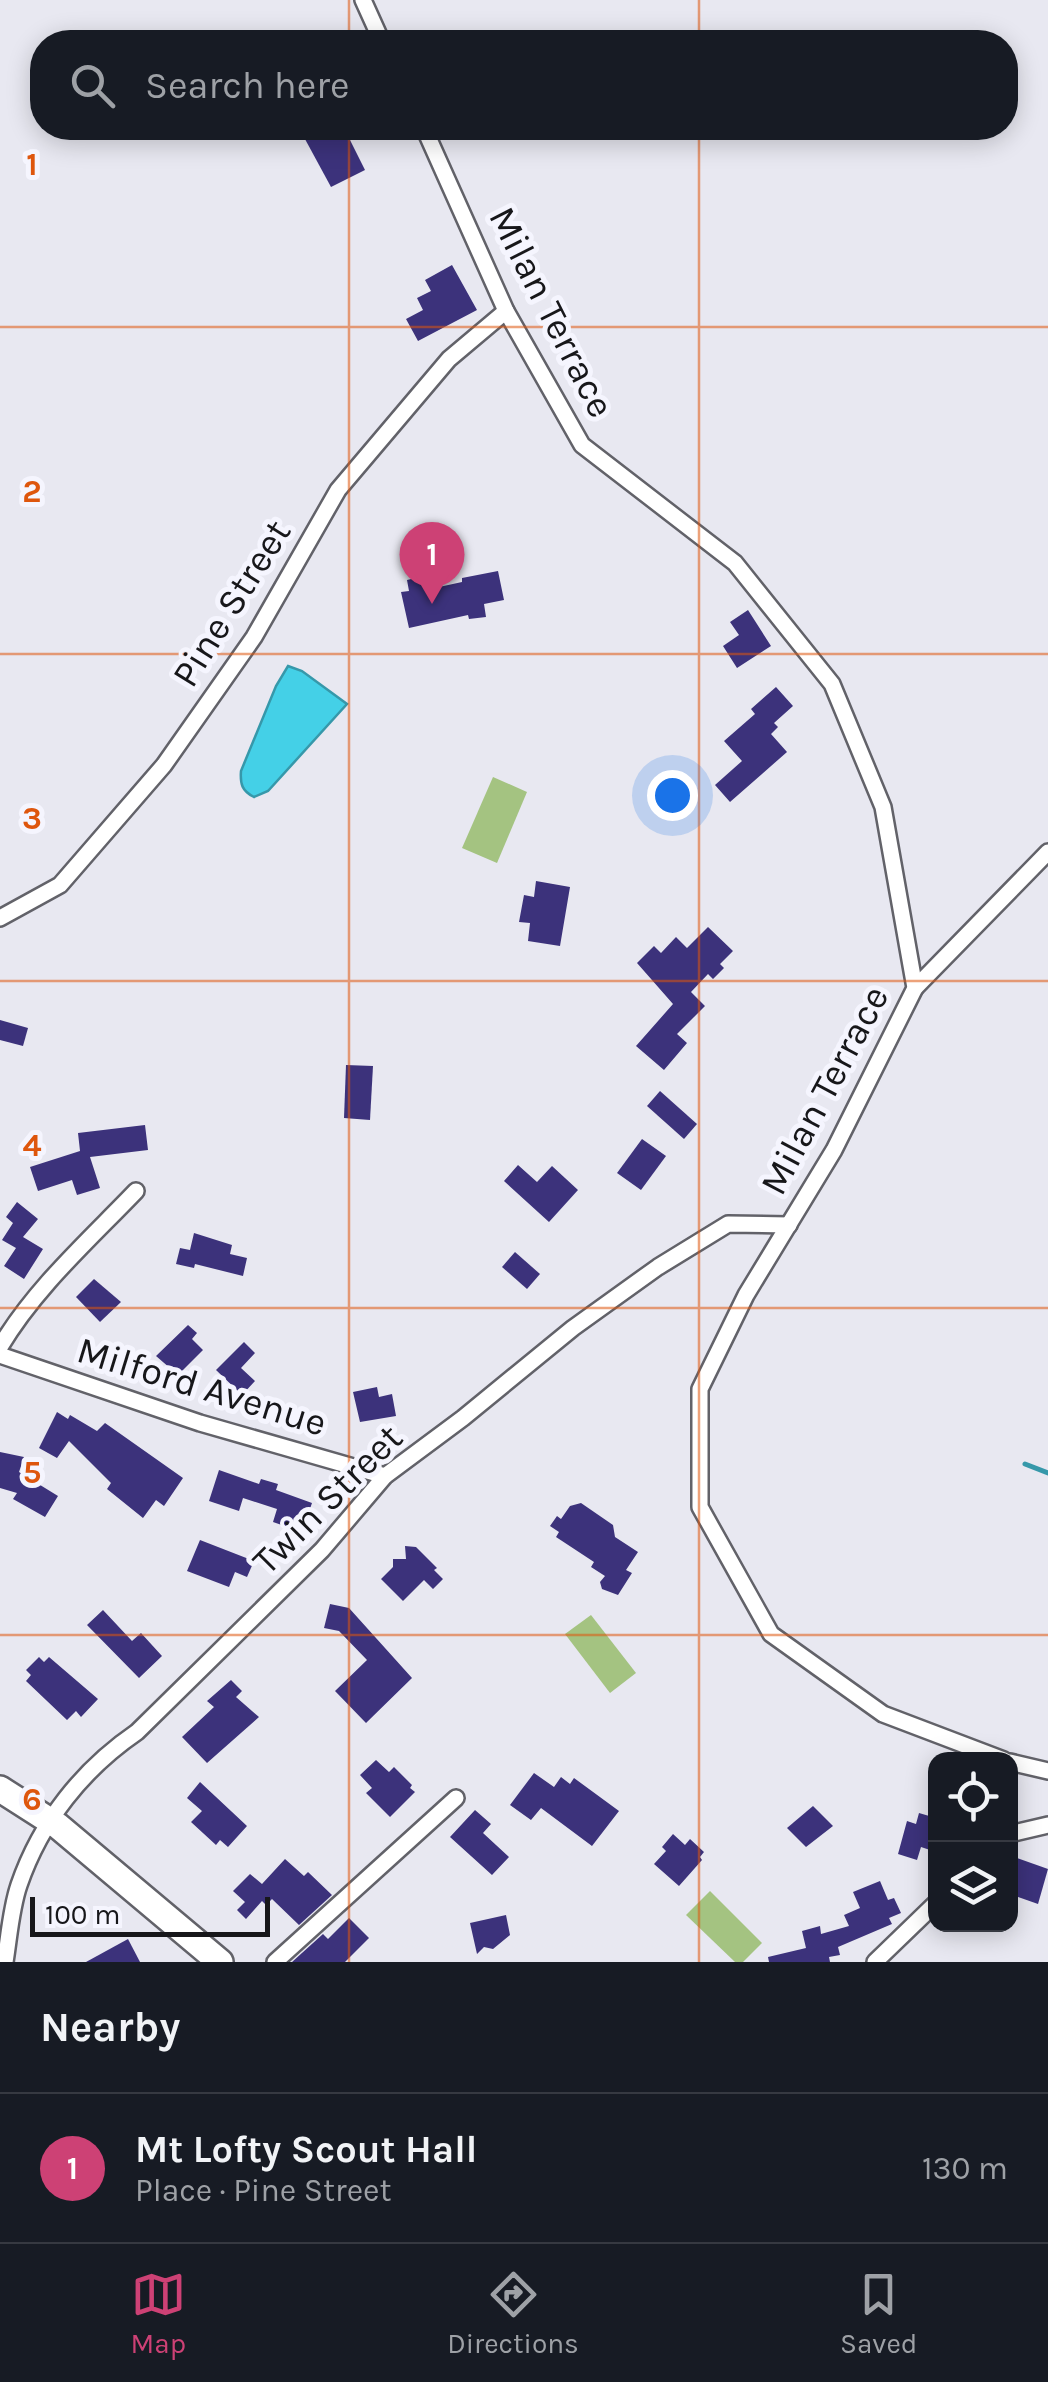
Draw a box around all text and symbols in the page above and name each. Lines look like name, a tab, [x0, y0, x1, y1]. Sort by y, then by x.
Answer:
search box	[30, 30, 1018, 140]
icon: search	[65, 58, 120, 113]
text: Search here	[145, 63, 349, 108]
text: 1	[26, 146, 38, 183]
street label: Milan Terrace	[479, 199, 624, 425]
text: 2	[22, 473, 42, 510]
street label: Pine Street	[162, 512, 300, 695]
pin: 1	[400, 522, 464, 604]
your location	[647, 770, 698, 821]
text: 3	[22, 800, 42, 837]
street label: Milan Terrace	[751, 978, 898, 1202]
text: 4	[22, 1127, 42, 1164]
street label: Milford Avenue	[72, 1327, 332, 1446]
street label: Twin Street	[243, 1415, 412, 1584]
text: 5	[23, 1454, 41, 1491]
map controls	[928, 1752, 1018, 1932]
button: locate	[928, 1752, 1018, 1842]
text: 6	[22, 1781, 42, 1818]
button: layers	[928, 1842, 1018, 1932]
scale bar	[30, 1892, 270, 1936]
text: 100 m	[45, 1898, 120, 1931]
text: Nearby	[40, 2002, 180, 2052]
text: Mt Lofty Scout Hall	[135, 2127, 477, 2172]
text: 1	[67, 2150, 78, 2187]
text: 130 m	[922, 2150, 1008, 2187]
text: Place · Pine Street	[135, 2172, 392, 2209]
tab: Map	[131, 2267, 186, 2360]
tab: Directions	[447, 2267, 579, 2360]
tab: Saved	[840, 2267, 917, 2360]

